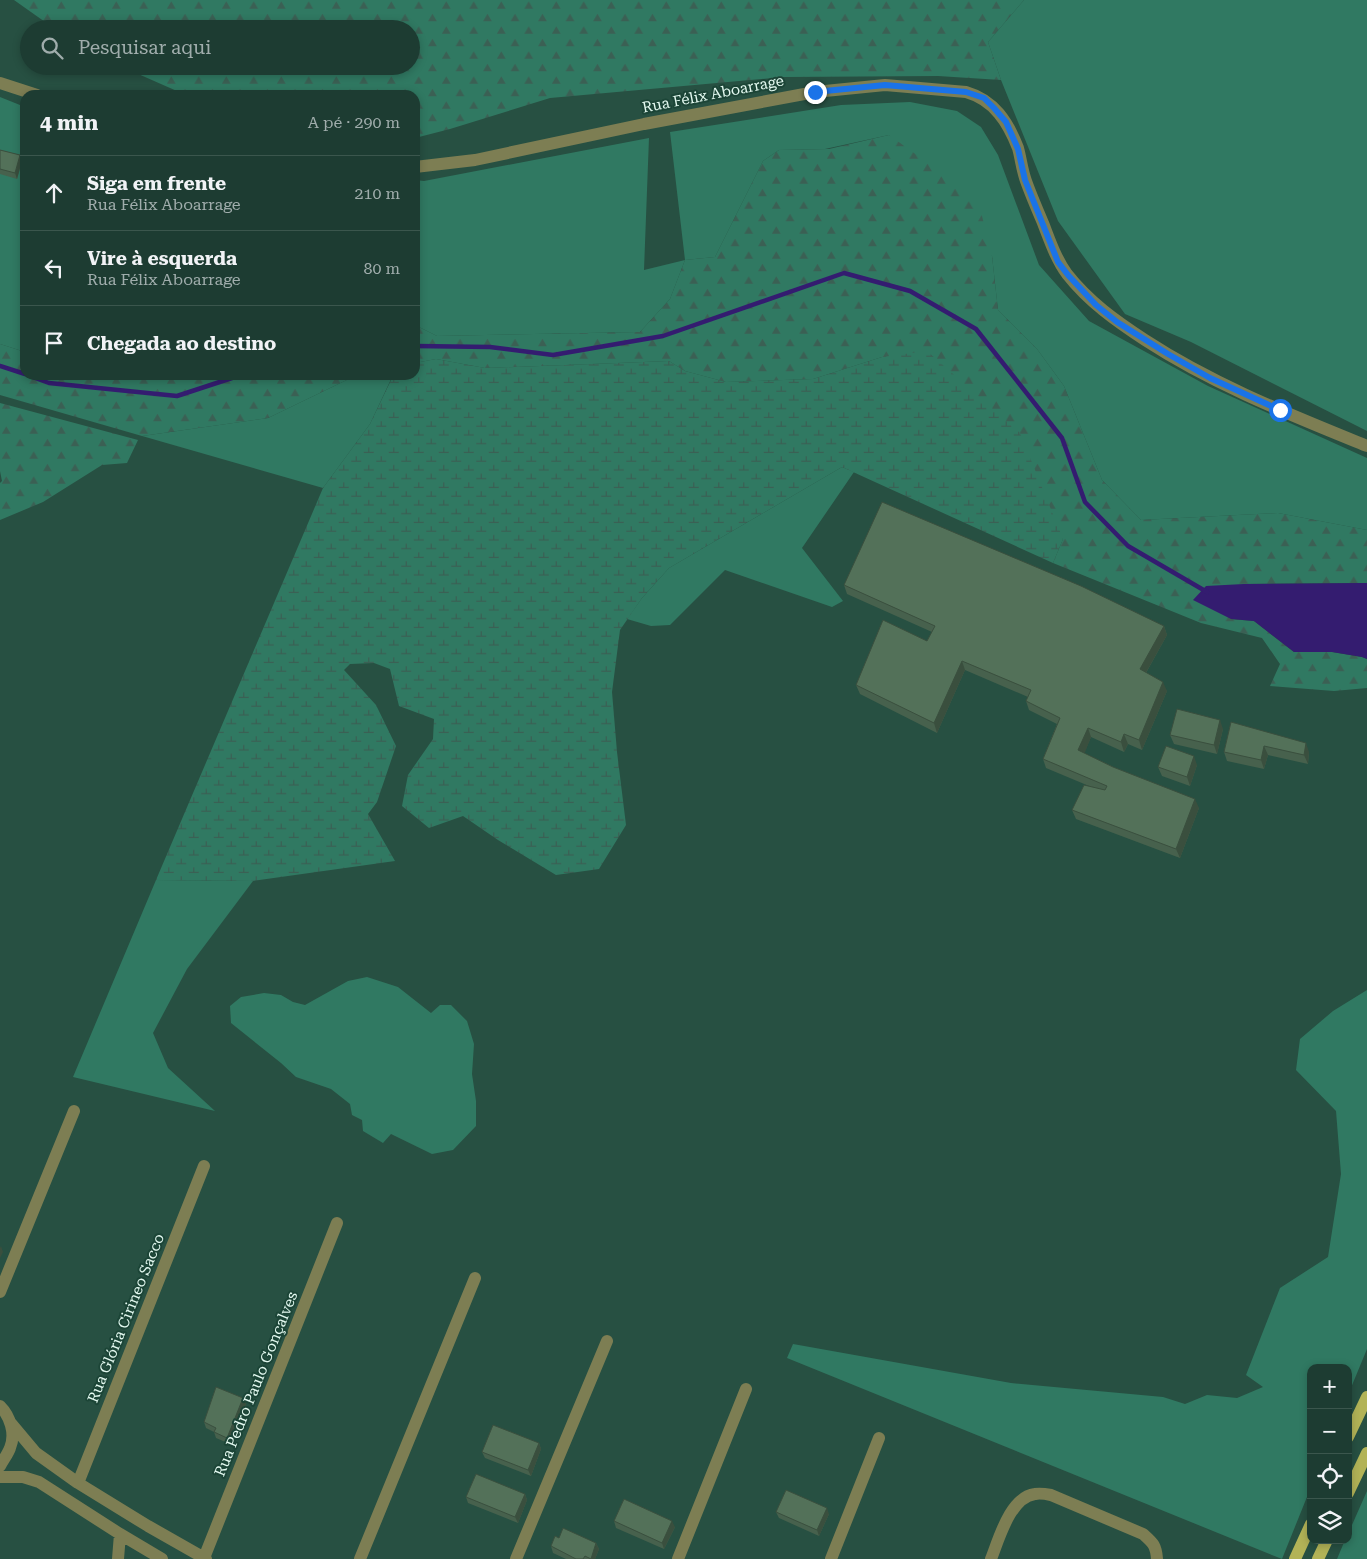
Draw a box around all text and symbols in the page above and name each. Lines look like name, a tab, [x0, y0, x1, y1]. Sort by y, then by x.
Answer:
search box	[20, 20, 420, 75]
icon: search	[38, 34, 66, 62]
text: Pesquisar aqui	[78, 36, 211, 59]
street label: Rua Félix Aboarrage	[641, 71, 785, 117]
route end	[804, 81, 827, 104]
text: 4 min	[40, 111, 98, 135]
text: A pé · 290 m	[308, 113, 400, 132]
text: Siga em frente	[87, 172, 226, 195]
icon: ahead	[40, 179, 68, 207]
text: 210 m	[354, 184, 400, 203]
text: Rua Félix Aboarrage	[87, 195, 241, 214]
text: Vire à esquerda	[87, 247, 237, 270]
icon: left	[40, 254, 68, 282]
text: 80 m	[363, 259, 400, 278]
text: Rua Félix Aboarrage	[87, 270, 241, 289]
icon: arrive	[40, 329, 68, 357]
text: Chegada ao destino	[87, 332, 276, 355]
route start	[1269, 399, 1292, 422]
street label: Rua Glória Cirineo Sacco	[84, 1231, 168, 1405]
street label: Rua Pedro Paulo Gonçalves	[211, 1289, 301, 1479]
map controls	[1307, 1364, 1352, 1544]
button: +	[1307, 1364, 1352, 1409]
button: −	[1307, 1409, 1352, 1454]
button: locate	[1307, 1454, 1352, 1499]
button: layers	[1307, 1499, 1352, 1544]

